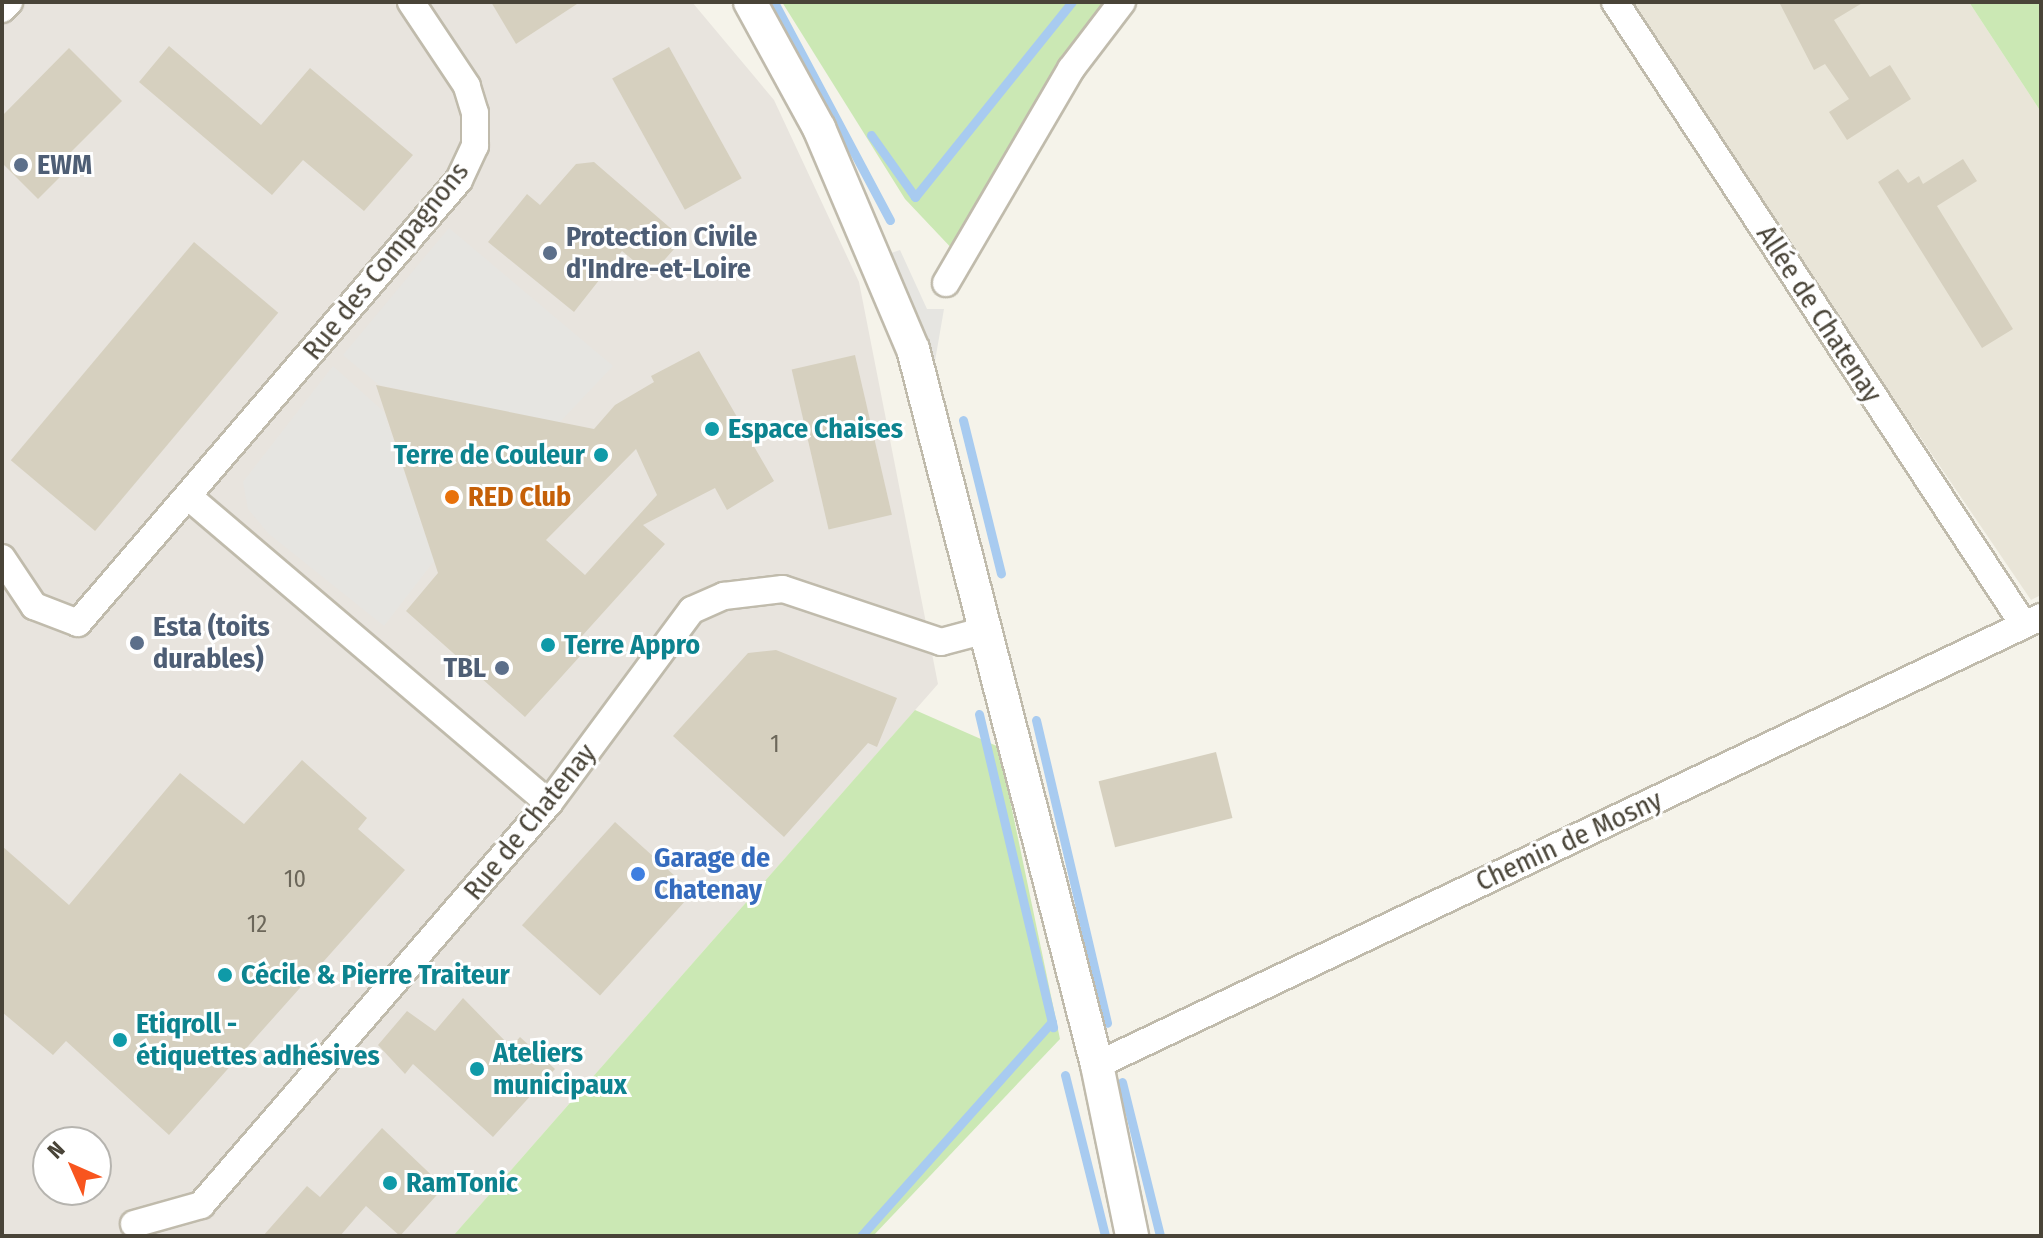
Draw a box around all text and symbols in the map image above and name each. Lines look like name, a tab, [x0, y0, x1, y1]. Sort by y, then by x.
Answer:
place label: EWM	[37, 148, 92, 182]
street label: Rue des Compagnons	[296, 155, 476, 367]
marker: EWM	[12, 156, 30, 174]
street label: Allée de Chatenay	[1749, 219, 1889, 409]
place label: Protection Civile d'Indre-et-Loire	[566, 220, 757, 286]
marker: Protection Civile d'Indre-et-Loire	[541, 244, 559, 262]
place label: Espace Chaises	[728, 412, 903, 446]
marker: Espace Chaises	[703, 420, 721, 438]
place label: Terre de Couleur	[394, 438, 585, 472]
marker: Terre de Couleur	[592, 446, 610, 464]
place label: RED Club	[468, 480, 571, 514]
marker: RED Club	[443, 488, 461, 506]
place label: Esta (toits durables)	[153, 610, 270, 676]
place label: Terre Appro	[564, 628, 700, 662]
marker: Esta (toits durables)	[128, 634, 146, 652]
marker: Terre Appro	[539, 636, 557, 654]
place label: TBL	[444, 651, 486, 685]
marker: TBL	[493, 659, 511, 677]
house number: 1	[770, 731, 780, 759]
street label: Rue de Chatenay	[457, 737, 603, 907]
street label: Chemin de Mosny	[1471, 783, 1667, 899]
place label: Garage de Chatenay	[654, 841, 770, 907]
marker: Garage de Chatenay	[629, 865, 647, 883]
house number: 10	[284, 866, 306, 894]
house number: 12	[247, 911, 267, 939]
place label: Cécile & Pierre Traiteur	[241, 958, 510, 992]
marker: Cécile & Pierre Traiteur	[216, 966, 234, 984]
place label: Etiqroll - étiquettes adhésives	[136, 1007, 380, 1073]
marker: Etiqroll - étiquettes adhésives	[111, 1031, 129, 1049]
place label: Ateliers municipaux	[493, 1036, 627, 1102]
marker: Ateliers municipaux	[468, 1060, 486, 1078]
north arrow	[32, 1126, 112, 1206]
text: N	[42, 1136, 70, 1164]
place label: RamTonic	[406, 1166, 518, 1200]
marker: RamTonic	[381, 1174, 399, 1192]

